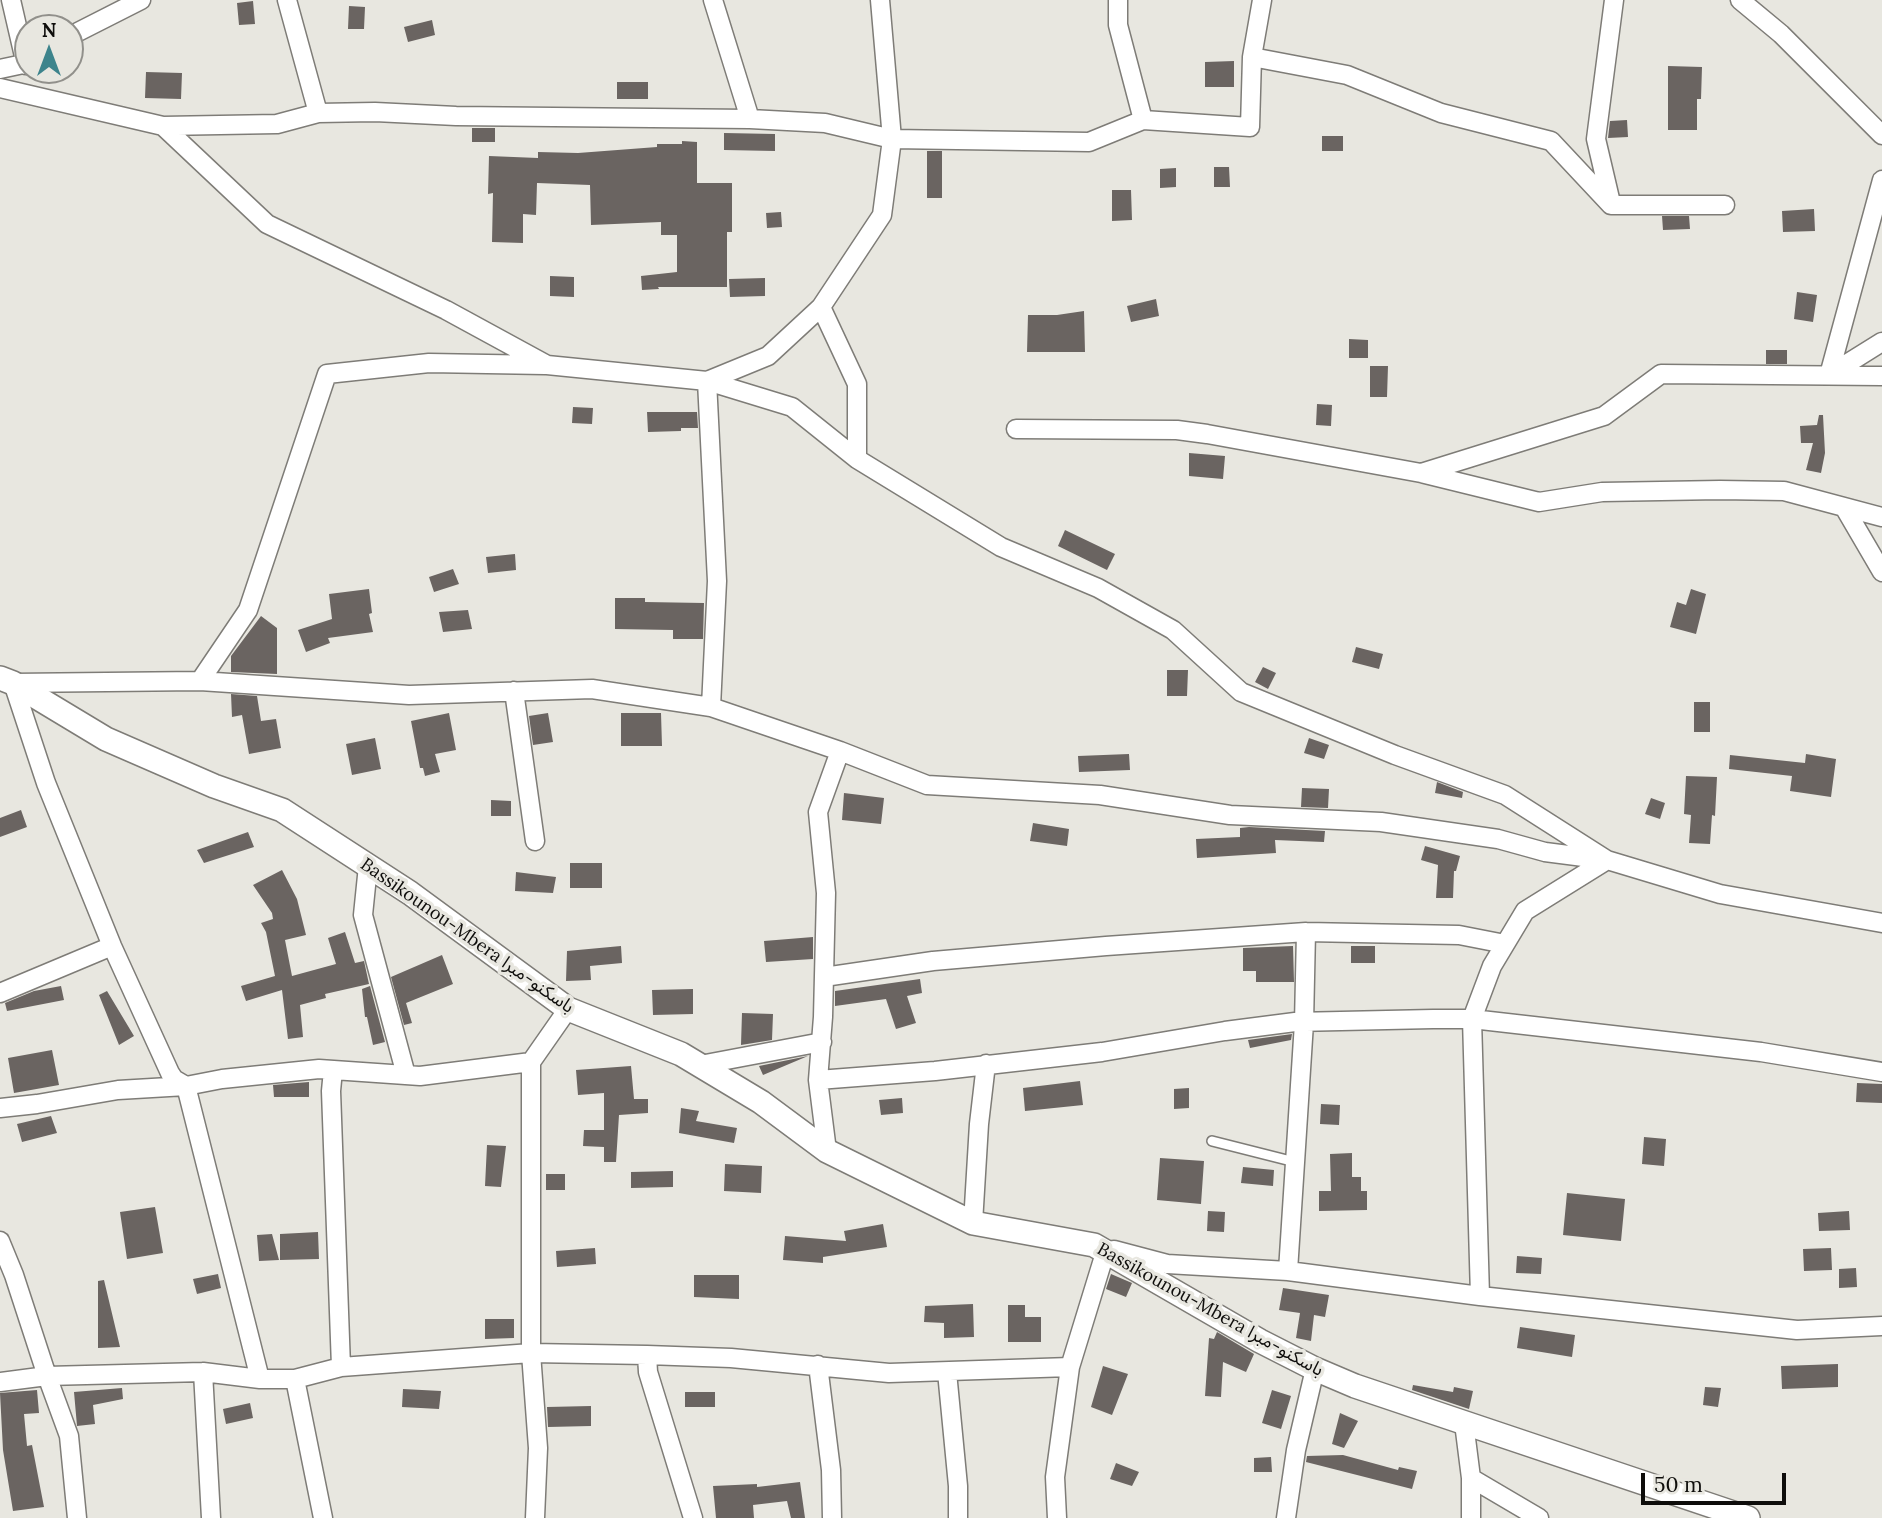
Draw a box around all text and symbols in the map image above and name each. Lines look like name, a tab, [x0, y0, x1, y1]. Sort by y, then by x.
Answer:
north arrow	[14, 14, 84, 84]
text: N	[42, 18, 56, 42]
street label: Bassikounou-Mbera باسكنو-مبرا	[356, 854, 578, 1018]
street label: Bassikounou-Mbera باسكنو-مبرا	[1093, 1239, 1327, 1381]
scale bar	[1644, 1458, 1789, 1502]
text: 50 m	[1654, 1471, 1703, 1498]

